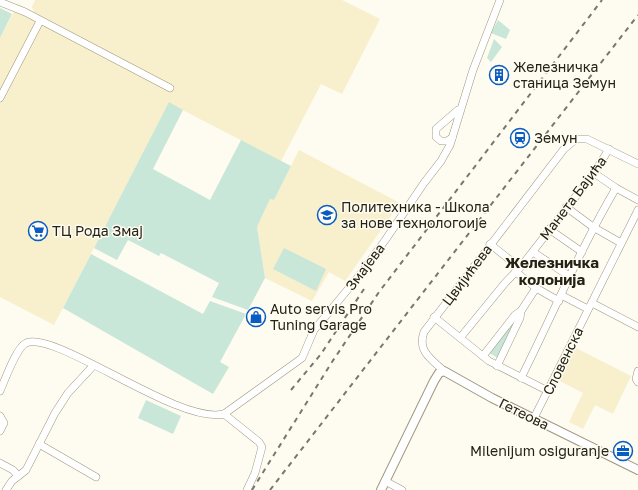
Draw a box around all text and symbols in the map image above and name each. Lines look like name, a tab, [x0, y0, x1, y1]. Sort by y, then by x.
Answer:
place label: Железничка станица Земун	[513, 58, 616, 91]
building icon: Железничка станица Земун	[488, 64, 510, 86]
station icon: Земун	[509, 127, 531, 149]
place label: Земун	[534, 129, 578, 146]
street label: Манета Бајића	[536, 152, 610, 243]
place label: Политехника - Школа за нове технологоије	[341, 198, 490, 231]
school or university icon: Политехника - Школа за нове технологоије	[316, 204, 338, 226]
supermarket icon: ТЦ Рода Змај	[27, 220, 49, 242]
place label: ТЦ Рода Змај	[52, 222, 143, 239]
street label: Змајева	[341, 240, 388, 294]
street label: Цвијићева	[438, 241, 495, 309]
district label: Железничка колонија	[505, 253, 599, 288]
place label: Auto servis Pro Tuning Garage	[270, 300, 372, 333]
shop icon: Auto servis Pro Tuning Garage	[245, 306, 267, 328]
street label: Словенска	[539, 324, 586, 398]
street label: Гетеова	[497, 394, 552, 433]
office icon: Milenijum osiguranje	[612, 440, 634, 462]
place label: Milenijum osiguranje	[470, 442, 609, 459]

